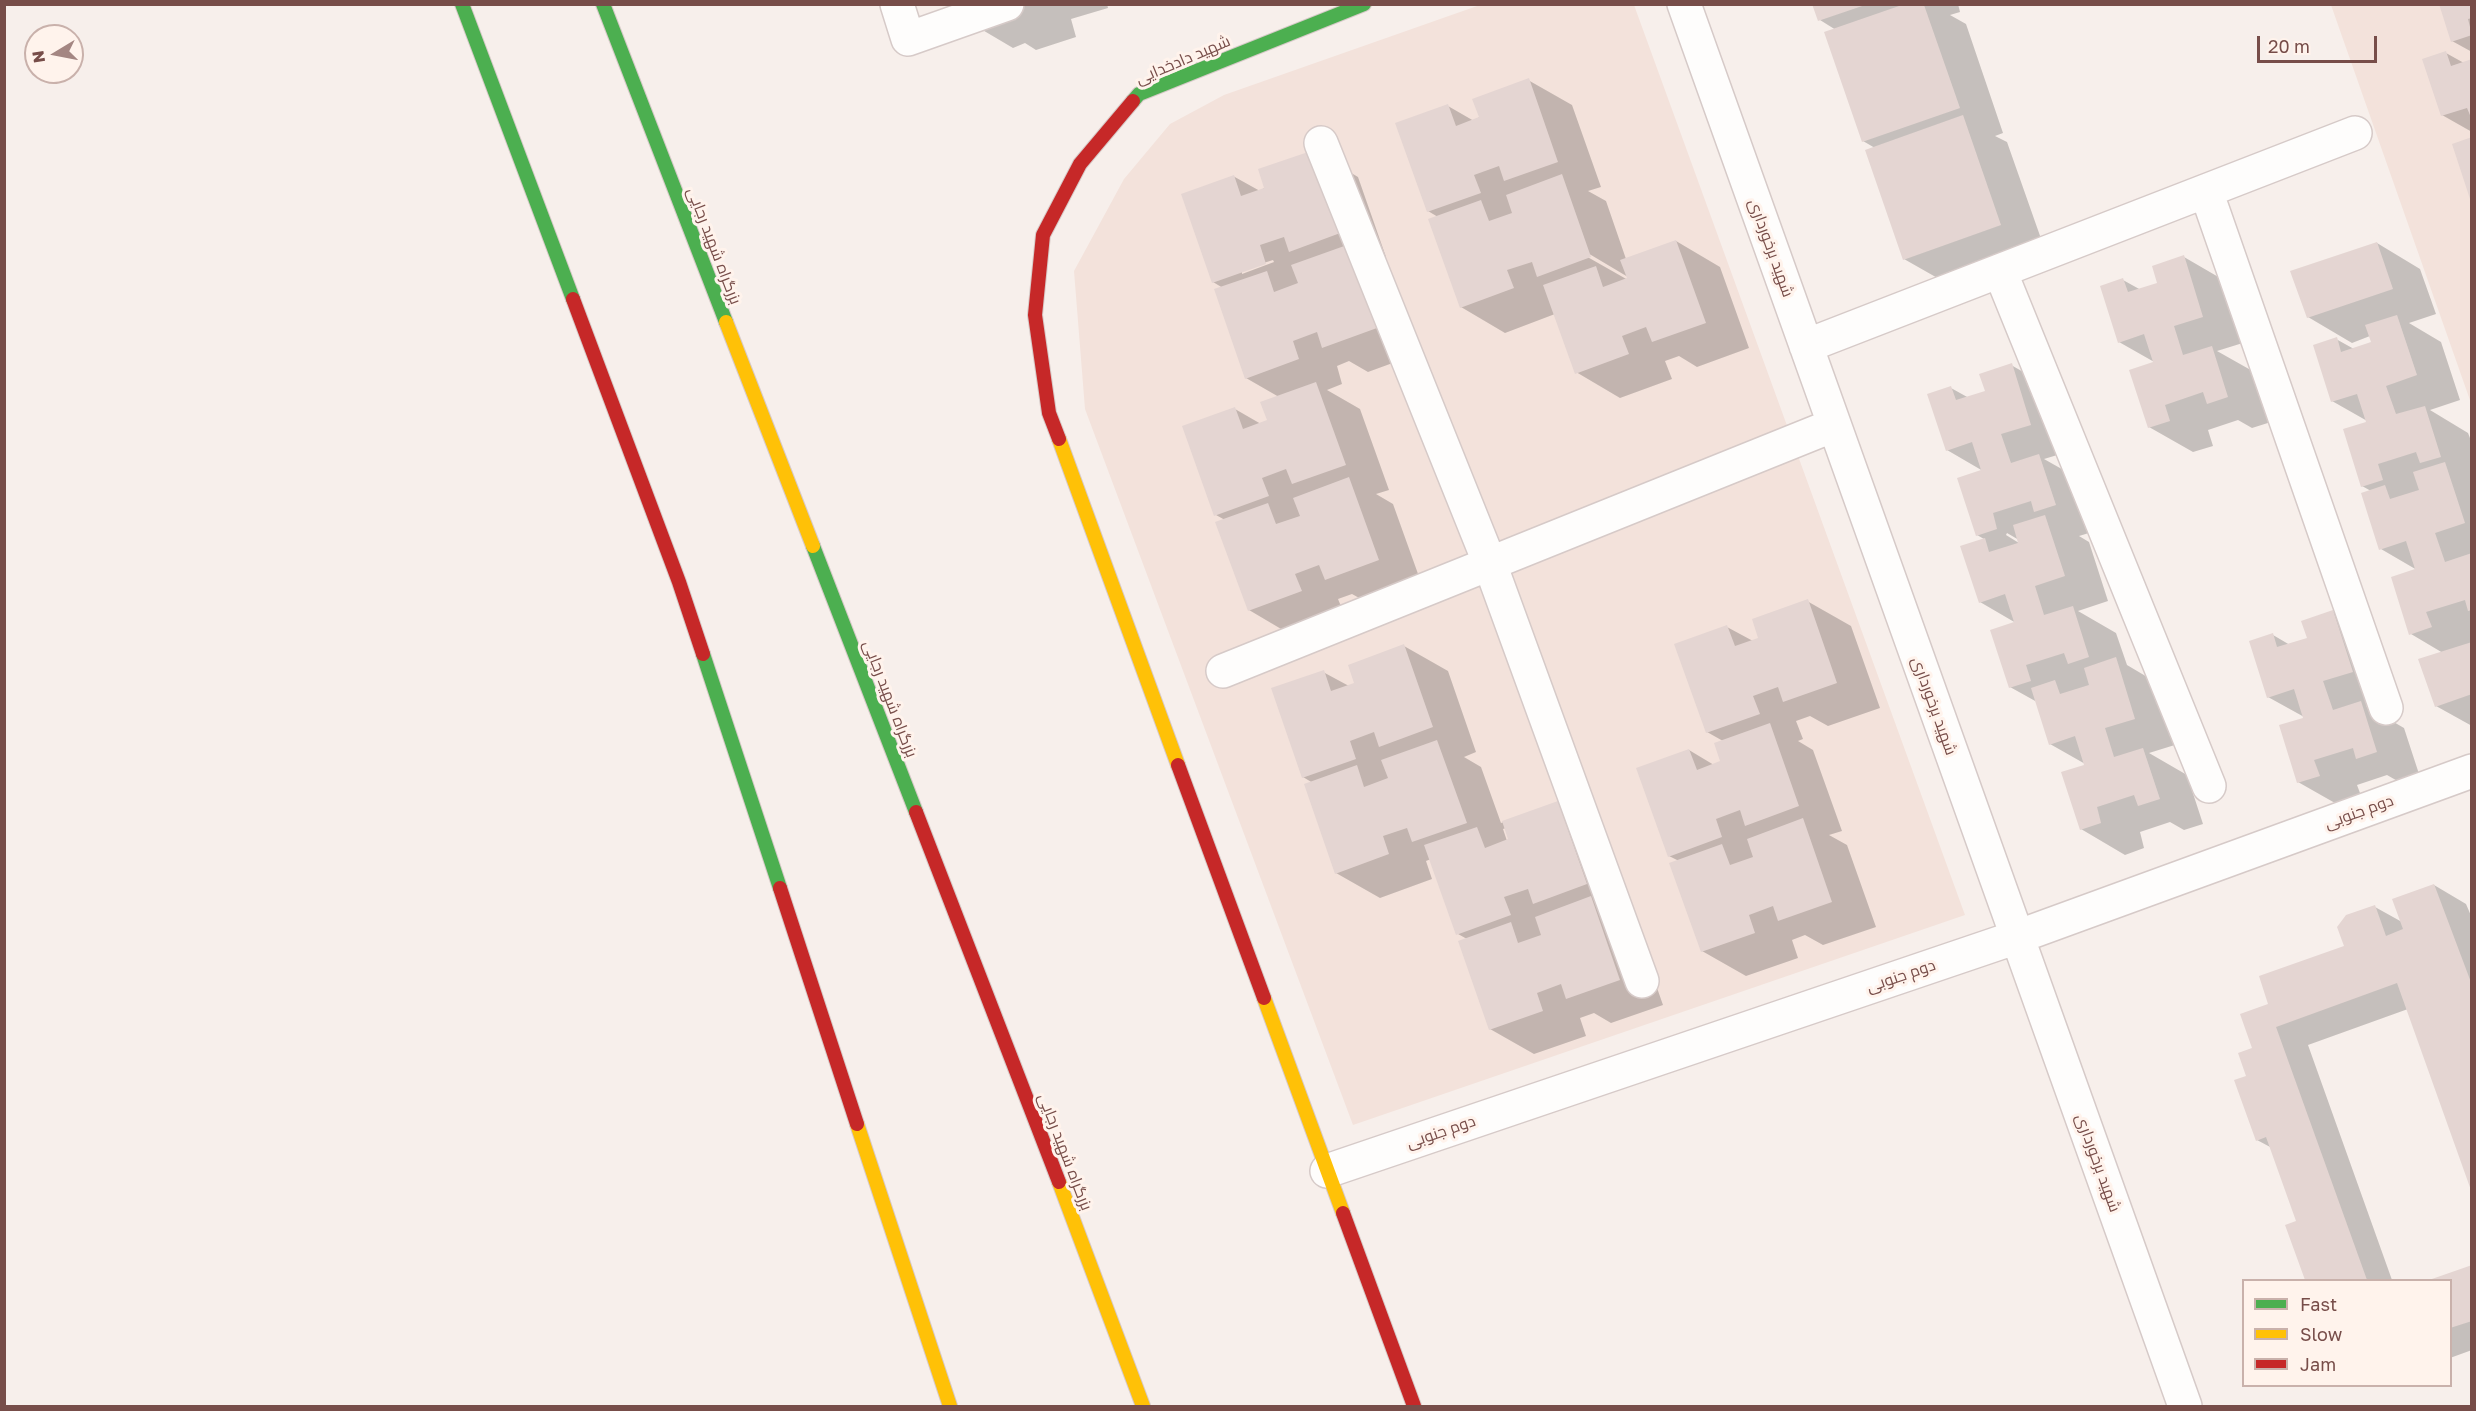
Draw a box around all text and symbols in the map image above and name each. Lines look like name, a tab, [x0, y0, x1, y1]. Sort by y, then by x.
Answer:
north arrow	[24, 24, 84, 84]
scale bar	[2260, 24, 2380, 62]
street label: شهید دادخدایی	[1133, 31, 1233, 89]
text: 20 m	[2268, 35, 2310, 57]
text: N	[27, 49, 49, 65]
street label: بزرگراه شهید رجایی	[683, 185, 745, 307]
street label: شهید برخورداری	[1744, 196, 1798, 300]
street label: بزرگراه شهید رجایی	[859, 638, 921, 760]
street label: شهید برخورداری	[1907, 654, 1961, 758]
street label: دوم جنوبی	[2322, 791, 2396, 833]
street label: دوم جنوبی	[1864, 955, 1938, 997]
street label: بزرگراه شهید رجایی	[1034, 1091, 1096, 1213]
street label: دوم جنوبی	[1404, 1111, 1478, 1153]
street label: شهید برخورداری	[2071, 1111, 2125, 1215]
legend	[2242, 1279, 2452, 1387]
text: Fast	[2300, 1293, 2337, 1315]
text: Slow	[2300, 1323, 2342, 1345]
text: Jam	[2300, 1353, 2336, 1375]

